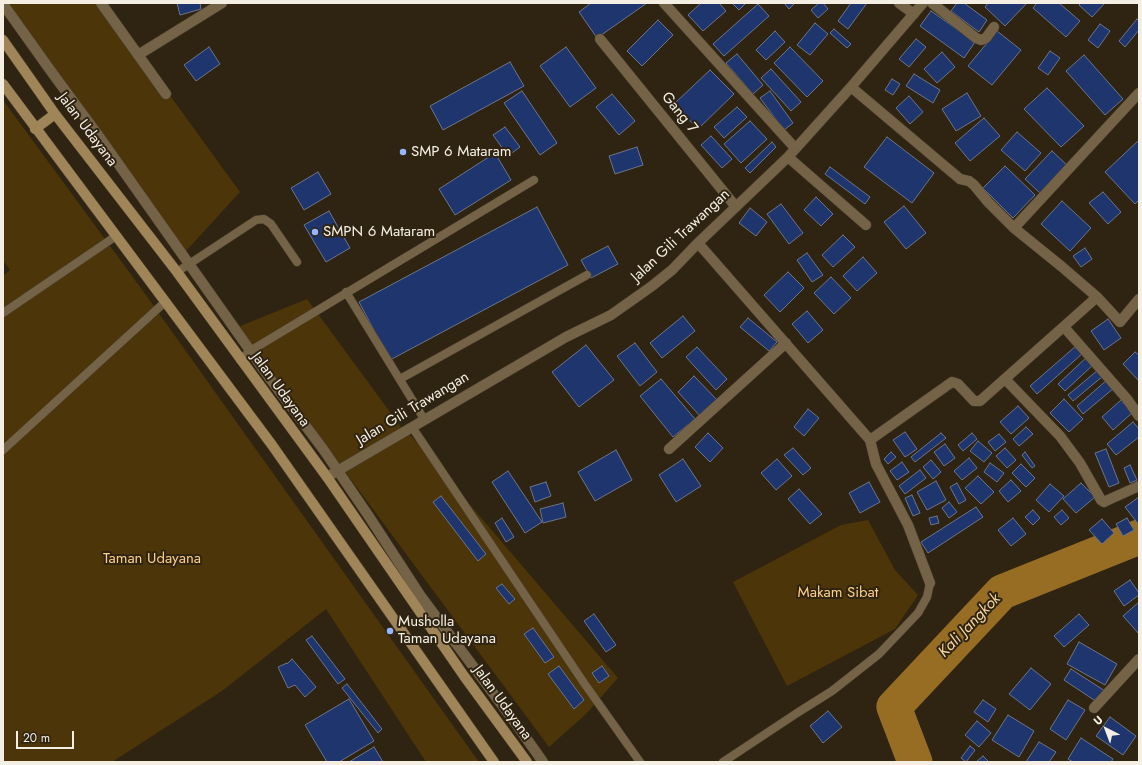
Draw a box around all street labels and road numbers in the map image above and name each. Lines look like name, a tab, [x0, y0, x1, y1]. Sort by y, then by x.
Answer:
street label: Gang 7	[657, 89, 701, 137]
street label: Jalan Udayana	[53, 90, 121, 170]
street label: Jalan Gili Trawangan	[628, 186, 734, 286]
street label: Jalan Udayana	[247, 349, 313, 431]
street label: Jalan Gili Trawangan	[353, 368, 473, 450]
street label: Jalan Udayana	[469, 662, 535, 744]

